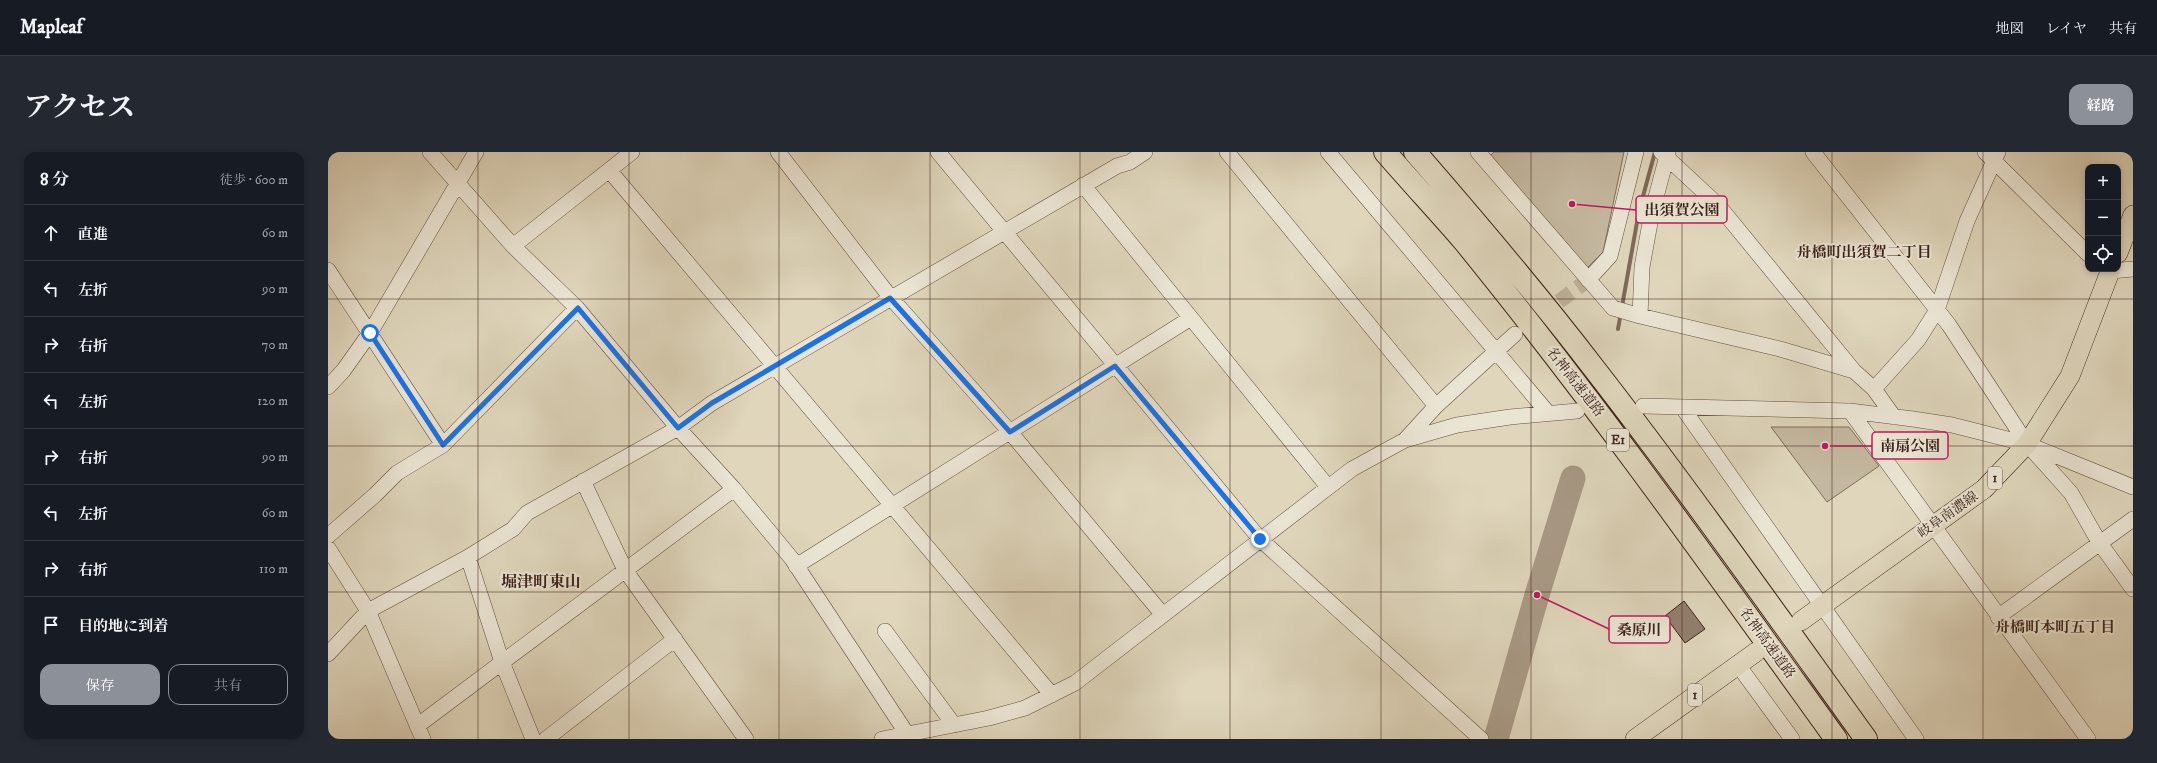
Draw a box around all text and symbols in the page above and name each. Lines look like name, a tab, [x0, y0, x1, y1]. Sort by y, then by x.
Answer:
text: Mapleaf	[20, 16, 83, 39]
text: 地図	[1996, 20, 2024, 38]
text: レイヤ	[2046, 20, 2087, 38]
text: 共有	[2109, 20, 2137, 38]
button: 経路	[2069, 84, 2133, 125]
text: アクセス	[24, 90, 135, 125]
map controls	[2085, 164, 2121, 272]
button: +	[2085, 164, 2121, 200]
text: 8 分	[40, 169, 69, 191]
text: 徒歩 · 600 m	[220, 172, 288, 188]
callout: 出須賀公園	[1636, 196, 1727, 223]
button: −	[2085, 200, 2121, 236]
text: 出須賀公園	[1644, 201, 1720, 220]
icon: ahead	[40, 222, 62, 244]
text: 直進	[78, 225, 108, 244]
text: 60 m	[262, 225, 288, 241]
button: locate	[2085, 236, 2121, 272]
district label: 舟橋町出須賀二丁目	[1796, 243, 1932, 262]
icon: left	[40, 278, 62, 300]
text: 左折	[78, 281, 108, 300]
text: 90 m	[262, 281, 288, 297]
route start	[361, 324, 379, 342]
icon: right	[40, 334, 62, 356]
text: 右折	[78, 337, 108, 356]
text: 70 m	[262, 337, 288, 353]
street label: 名神高速道路	[1542, 343, 1608, 421]
icon: left	[40, 390, 62, 412]
text: 左折	[78, 393, 108, 412]
text: 120 m	[257, 393, 288, 409]
road number: E1	[1607, 429, 1629, 451]
callout: 南扇公園	[1872, 432, 1948, 459]
text: 南扇公園	[1880, 437, 1940, 456]
icon: right	[40, 446, 62, 468]
text: 右折	[78, 449, 108, 468]
text: 90 m	[262, 449, 288, 465]
road number: 1	[1988, 467, 2002, 489]
street label: 岐阜南濃線	[1914, 488, 1982, 542]
icon: left	[40, 502, 62, 524]
text: 左折	[78, 505, 108, 524]
text: 60 m	[262, 505, 288, 521]
route end	[1251, 530, 1269, 548]
icon: right	[40, 558, 62, 580]
text: 右折	[78, 561, 108, 580]
text: 110 m	[259, 561, 288, 577]
district label: 堀津町東山	[501, 572, 581, 592]
street label: 名神高速道路	[1735, 604, 1799, 682]
icon: arrive	[40, 614, 62, 636]
callout: 桑原川	[1609, 616, 1670, 643]
text: 目的地に到着	[78, 617, 168, 636]
district label: 舟橋町本町五丁目	[1995, 618, 2115, 637]
text: 桑原川	[1616, 621, 1662, 640]
button: 保存	[40, 664, 160, 705]
button: 共有	[168, 664, 288, 705]
road number: 1	[1688, 684, 1702, 706]

